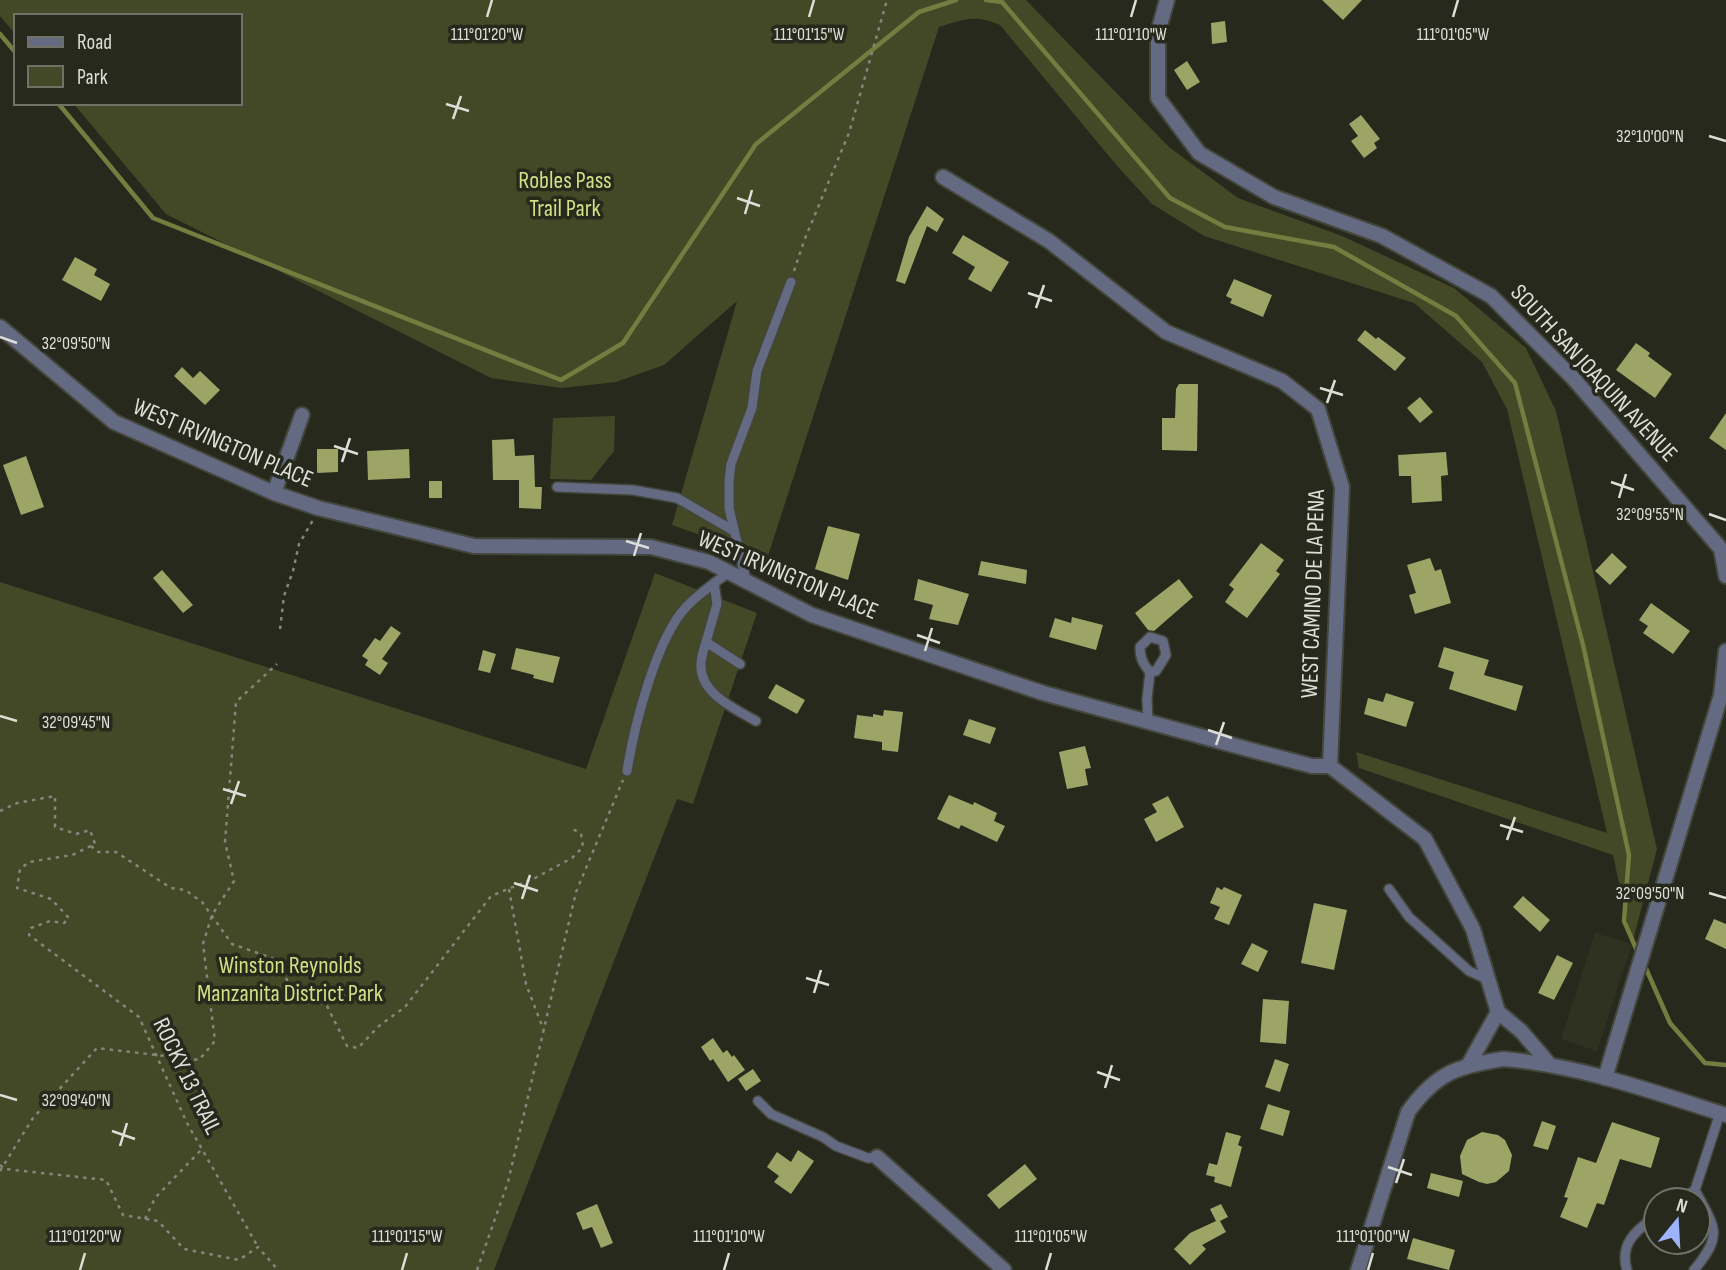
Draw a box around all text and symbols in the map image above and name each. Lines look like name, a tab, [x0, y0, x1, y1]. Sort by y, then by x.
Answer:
legend	[14, 14, 242, 105]
text: 111°01'20"W	[451, 24, 524, 45]
text: 111°01'15"W	[774, 24, 845, 45]
text: 111°01'10"W	[1095, 24, 1167, 45]
text: 111°01'05"W	[1417, 24, 1490, 45]
text: Road	[77, 30, 112, 55]
text: Park	[77, 65, 108, 90]
text: 32°10'00"N	[1616, 126, 1684, 147]
park label: Robles Pass Trail Park	[518, 166, 612, 223]
street label: SOUTH SAN JOAQUIN AVENUE	[1504, 278, 1684, 468]
text: 32°09'50"N	[42, 333, 110, 354]
street label: WEST IRVINGTON PLACE	[129, 392, 317, 494]
street label: WEST CAMINO DE LA PENA	[1295, 488, 1331, 699]
text: 32°09'55"N	[1616, 504, 1684, 525]
street label: WEST IRVINGTON PLACE	[694, 524, 882, 626]
text: 32°09'45"N	[42, 712, 110, 733]
text: 32°09'50"N	[1616, 883, 1684, 904]
park label: Winston Reynolds Manzanita District Park	[197, 951, 383, 1008]
street label: ROCKY 13 TRAIL	[146, 1013, 228, 1139]
text: 32°09'40"N	[41, 1090, 111, 1111]
north arrow	[1642, 1186, 1712, 1256]
text: N	[1673, 1194, 1690, 1219]
text: 111°01'20"W	[49, 1226, 122, 1247]
text: 111°01'15"W	[372, 1226, 443, 1247]
text: 111°01'10"W	[693, 1226, 765, 1247]
text: 111°01'05"W	[1015, 1226, 1088, 1247]
text: 111°01'00"W	[1336, 1226, 1410, 1247]

